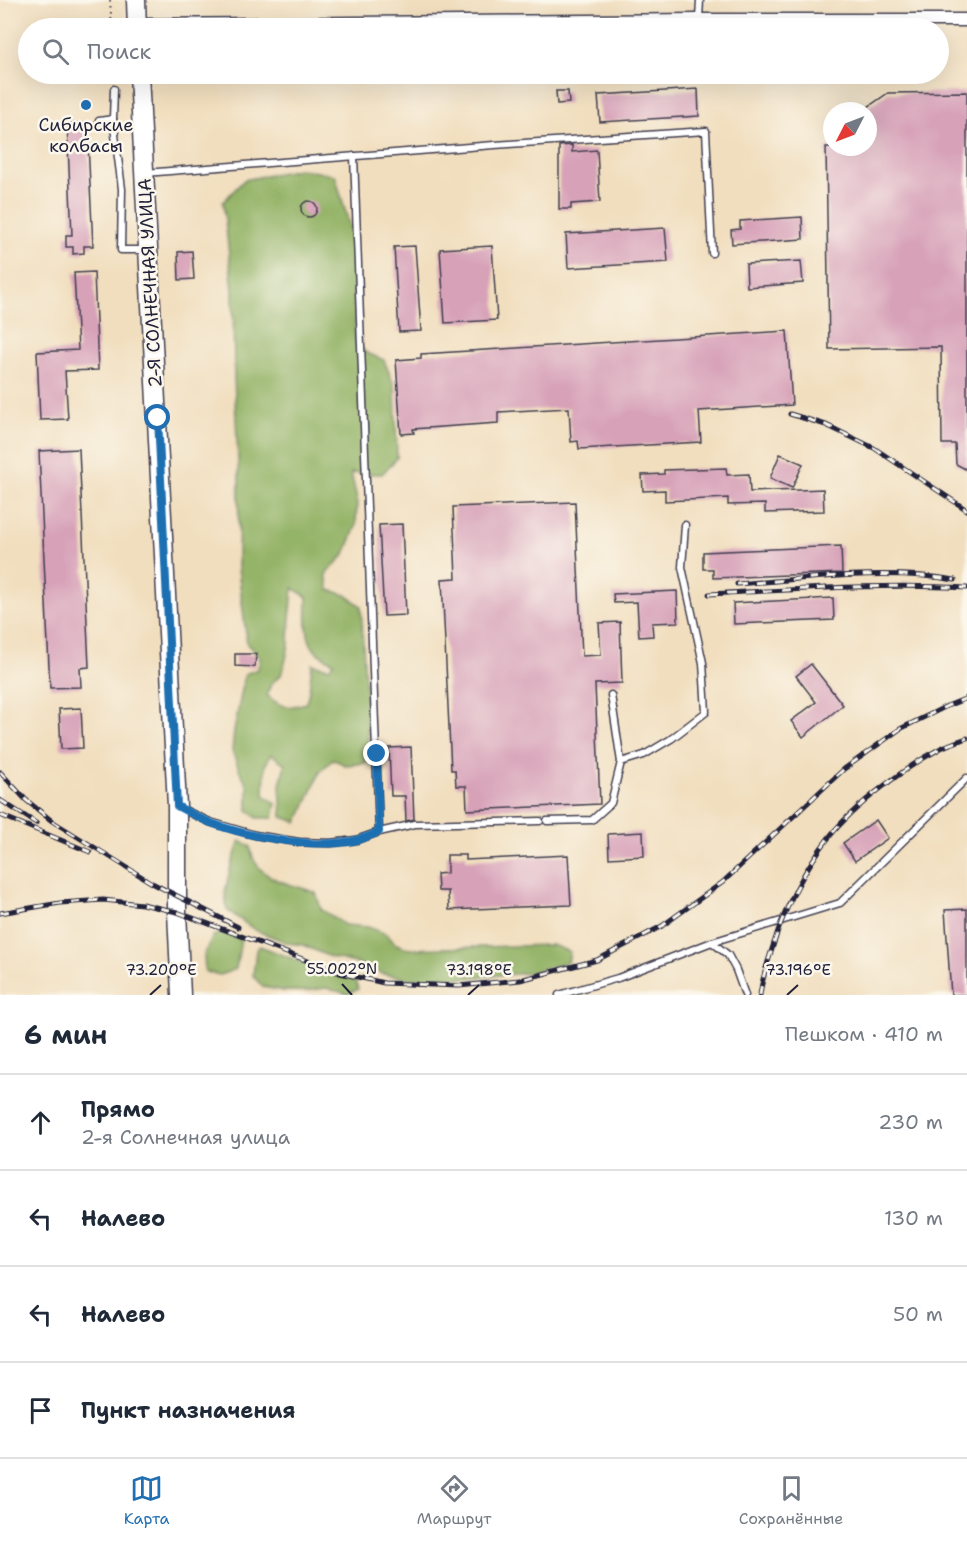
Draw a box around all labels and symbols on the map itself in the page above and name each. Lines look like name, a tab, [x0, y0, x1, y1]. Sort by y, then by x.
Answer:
marker: Сибирские колбасы	[79, 98, 93, 112]
north arrow	[823, 102, 877, 156]
place label: Сибирские колбасы	[39, 113, 133, 158]
street label: 2-Я СОЛНЕЧНАЯ УЛИЦА	[133, 178, 167, 388]
route start	[144, 404, 170, 430]
route end	[363, 740, 389, 766]
text: 55.002°N	[307, 959, 377, 979]
text: 73.200°E	[125, 960, 197, 980]
text: 73.198°E	[446, 960, 512, 980]
text: 73.196°E	[765, 960, 831, 980]

